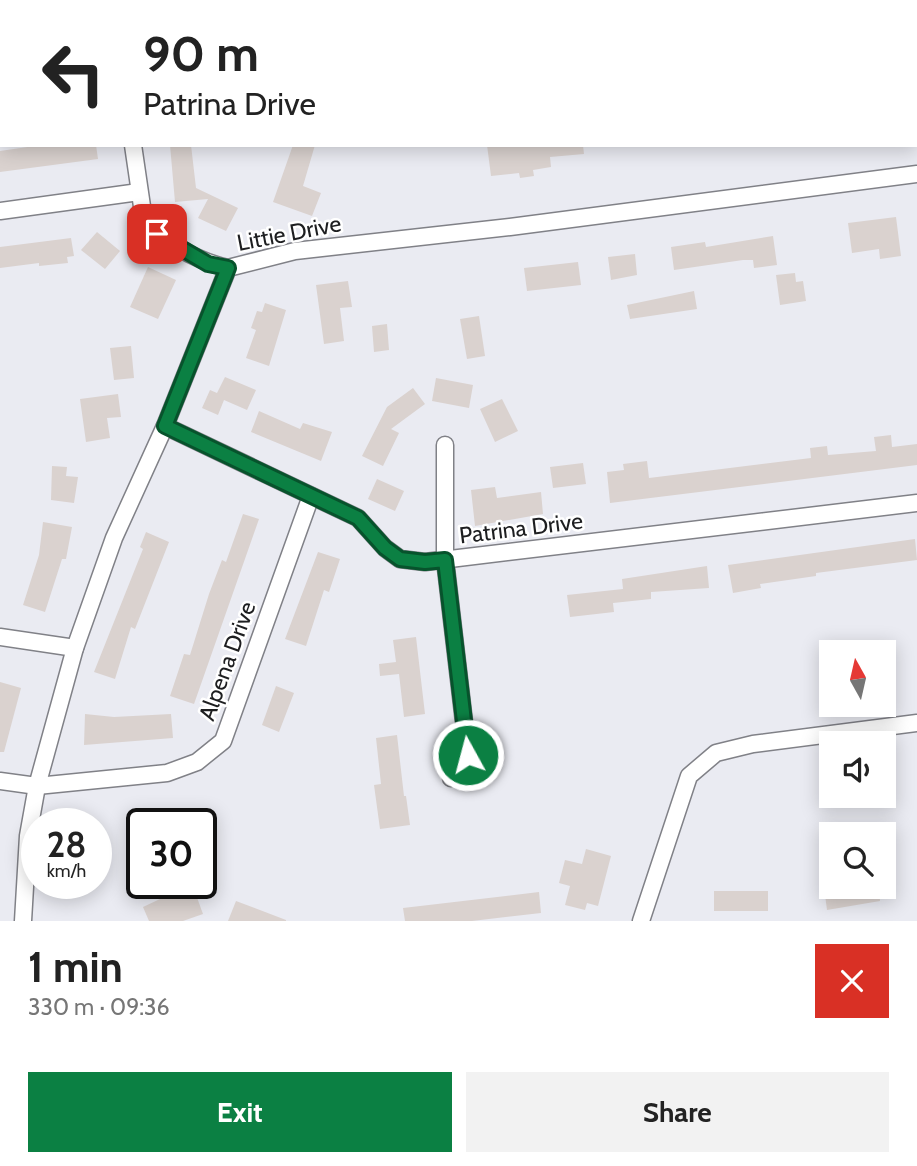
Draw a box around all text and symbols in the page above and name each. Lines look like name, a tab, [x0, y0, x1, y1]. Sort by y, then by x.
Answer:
text: 90 m	[143, 24, 259, 83]
icon: left	[28, 28, 119, 119]
text: Patrina Drive	[143, 84, 316, 123]
pin	[127, 204, 187, 264]
street label: Littie Drive	[235, 209, 344, 257]
icon: arrive	[138, 215, 176, 253]
street label: Patrina Drive	[458, 507, 585, 549]
street label: Alpena Drive	[193, 597, 262, 724]
north arrow	[819, 640, 896, 718]
map controls	[819, 640, 896, 899]
position arrow	[431, 718, 505, 792]
button: sound	[819, 731, 896, 808]
speed limit sign: 30	[126, 808, 217, 899]
button: search	[819, 822, 896, 899]
text: 28	[47, 823, 86, 866]
text: km/h	[47, 860, 86, 882]
text: 1 min	[28, 941, 123, 993]
button: close	[815, 944, 889, 1018]
text: 330 m · 09:36	[28, 993, 170, 1021]
button: Exit	[28, 1072, 452, 1152]
button: Share	[466, 1072, 889, 1152]

